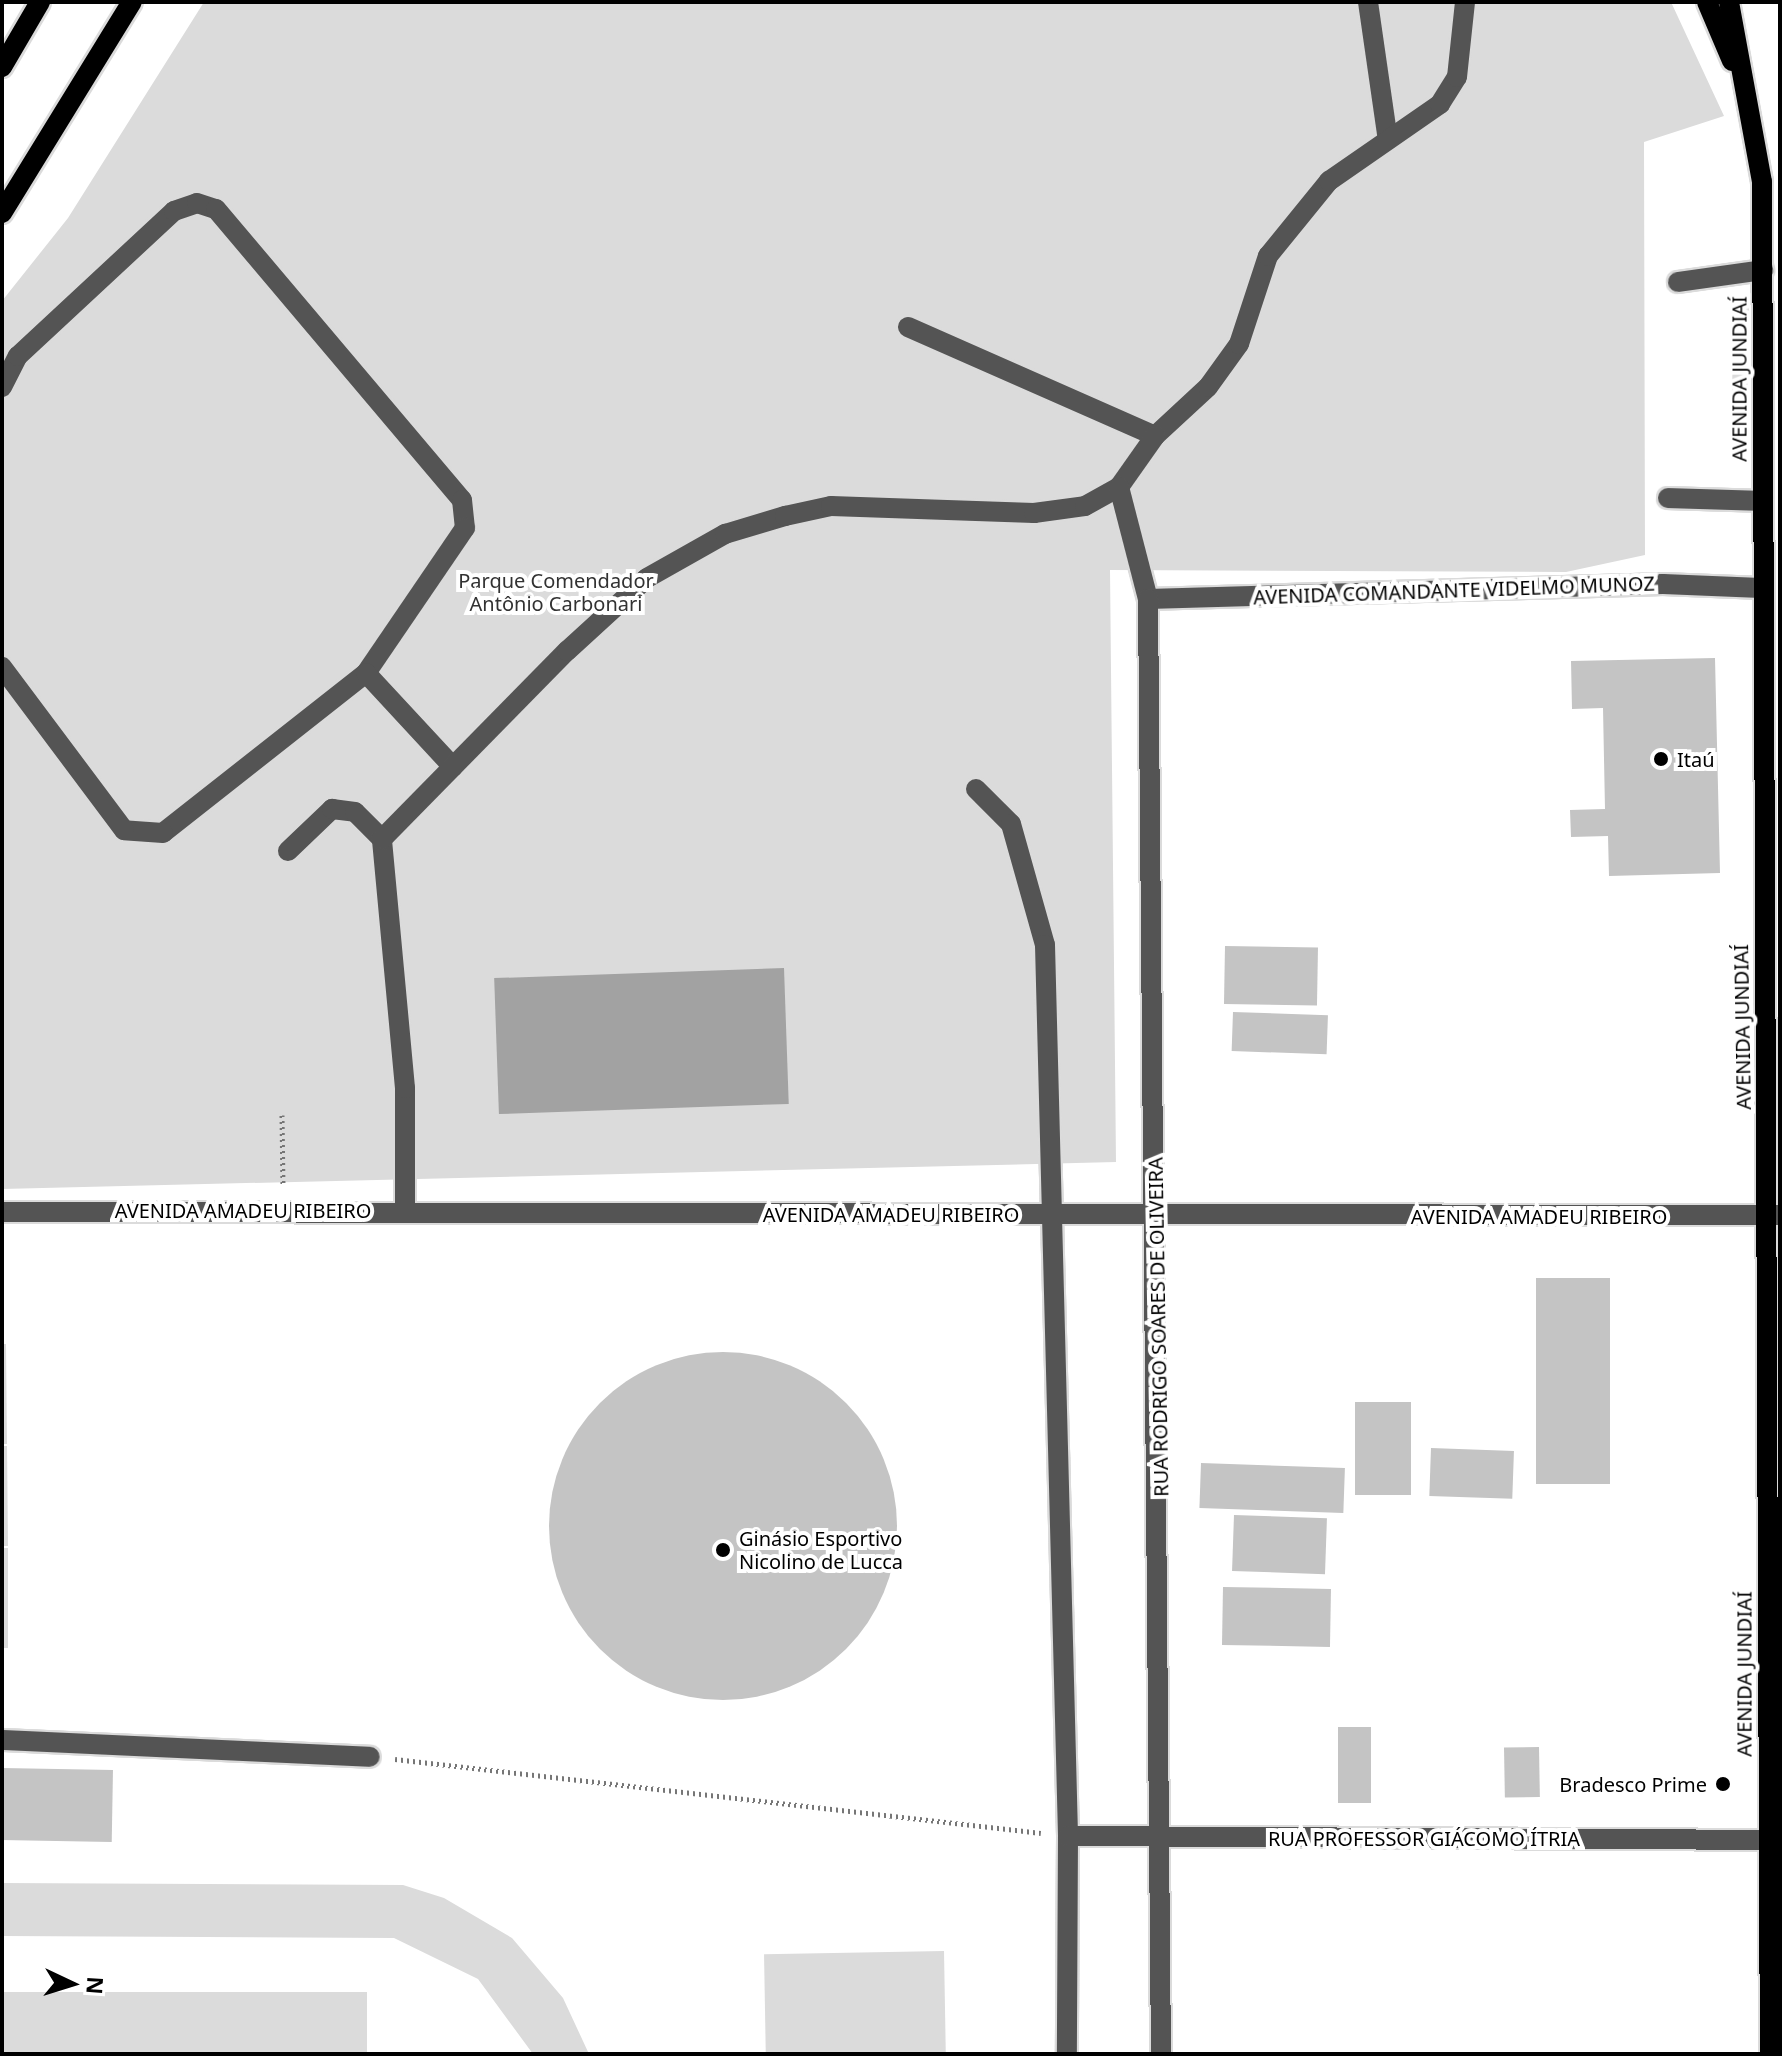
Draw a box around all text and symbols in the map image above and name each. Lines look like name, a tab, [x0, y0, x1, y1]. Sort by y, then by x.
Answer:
street label: AVENIDA JUNDIAÍ	[1727, 296, 1751, 462]
park label: Parque Comendador Antônio Carbonari	[458, 569, 654, 616]
street label: AVENIDA COMANDANTE VIDELMO MUNOZ	[1253, 571, 1655, 609]
place label: Itaú	[1677, 747, 1715, 771]
marker: Itaú	[1652, 750, 1670, 768]
street label: AVENIDA JUNDIAÍ	[1729, 944, 1755, 1110]
street label: RUA RODRIGO SOARES DE OLIVEIRA	[1143, 1157, 1173, 1497]
street label: AVENIDA AMADEU RIBEIRO	[115, 1198, 371, 1222]
street label: AVENIDA AMADEU RIBEIRO	[763, 1202, 1019, 1226]
street label: AVENIDA AMADEU RIBEIRO	[1411, 1204, 1667, 1228]
place label: Ginásio Esportivo Nicolino de Lucca	[739, 1526, 903, 1573]
marker: Ginásio Esportivo Nicolino de Lucca	[714, 1541, 732, 1559]
street label: AVENIDA JUNDIAÍ	[1732, 1591, 1756, 1757]
place label: Bradesco Prime	[1559, 1772, 1707, 1796]
marker: Bradesco Prime	[1714, 1775, 1732, 1793]
street label: RUA PROFESSOR GIÁCOMO ÍTRIA	[1268, 1826, 1580, 1850]
north arrow	[32, 1944, 112, 2024]
text: N	[80, 1976, 112, 1996]

